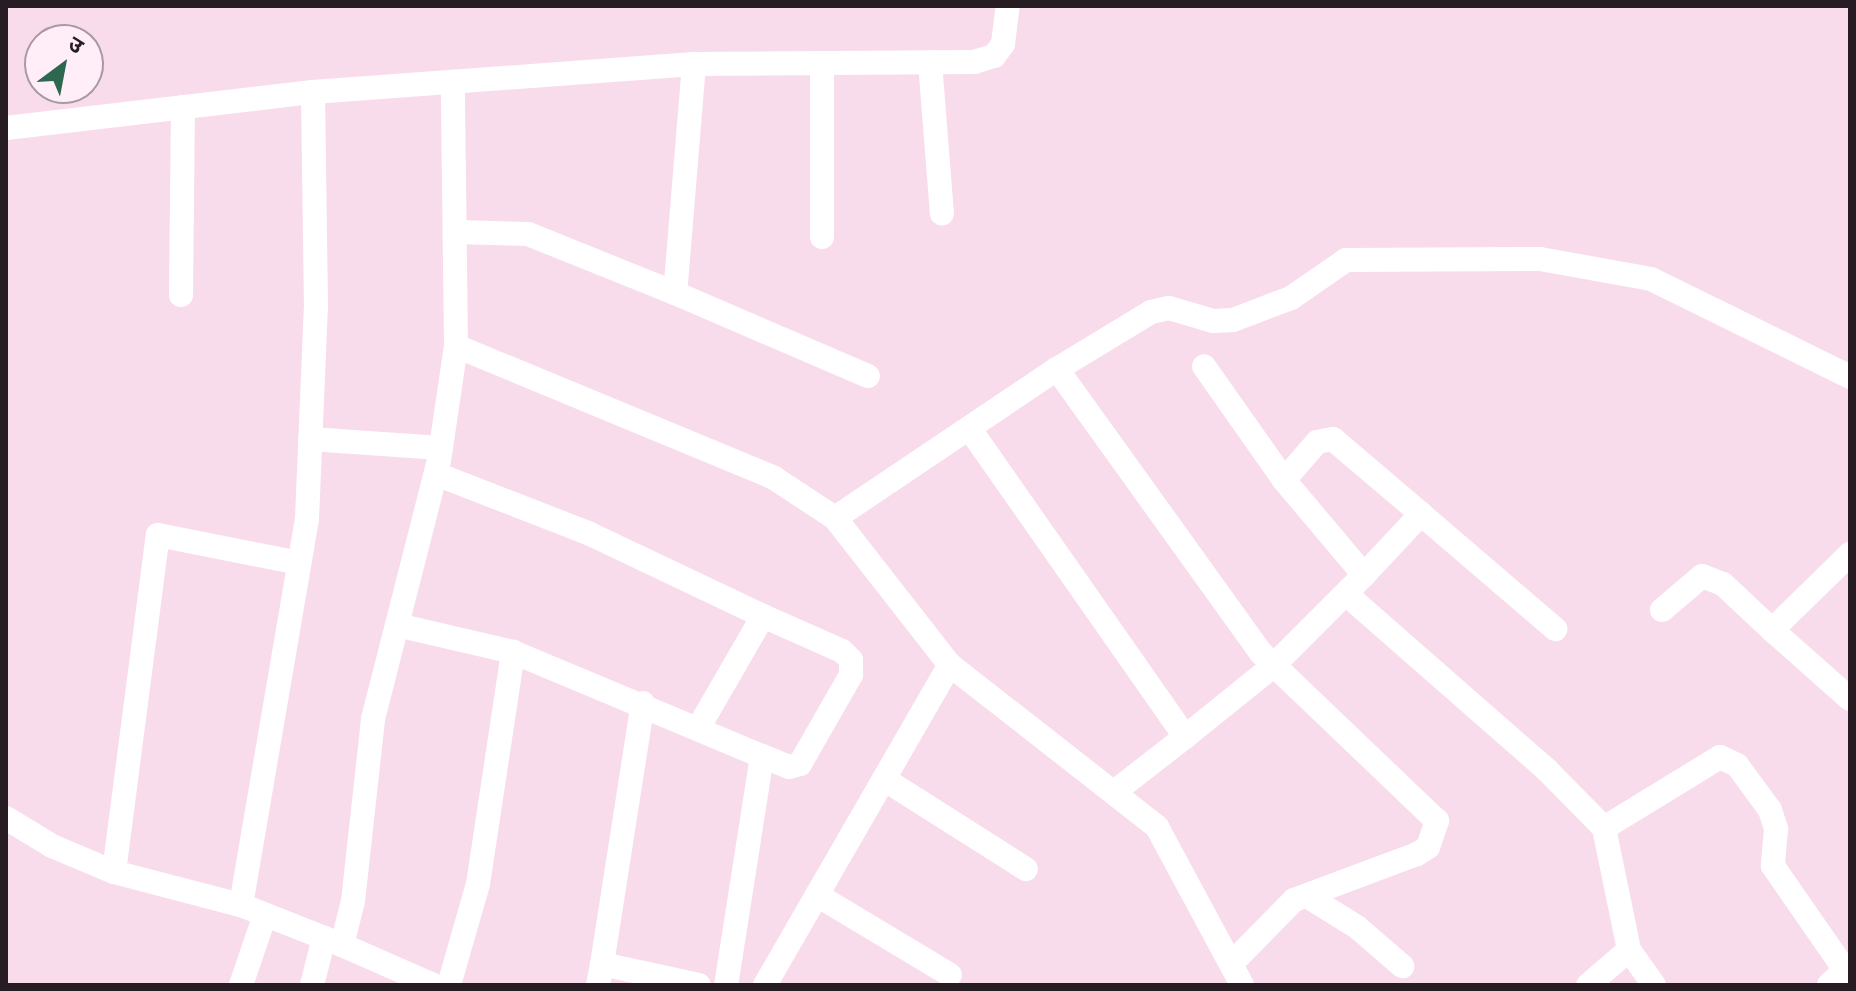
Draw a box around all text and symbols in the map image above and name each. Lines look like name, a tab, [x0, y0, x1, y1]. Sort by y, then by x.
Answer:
north arrow	[24, 24, 104, 104]
text: उ	[64, 31, 88, 59]

